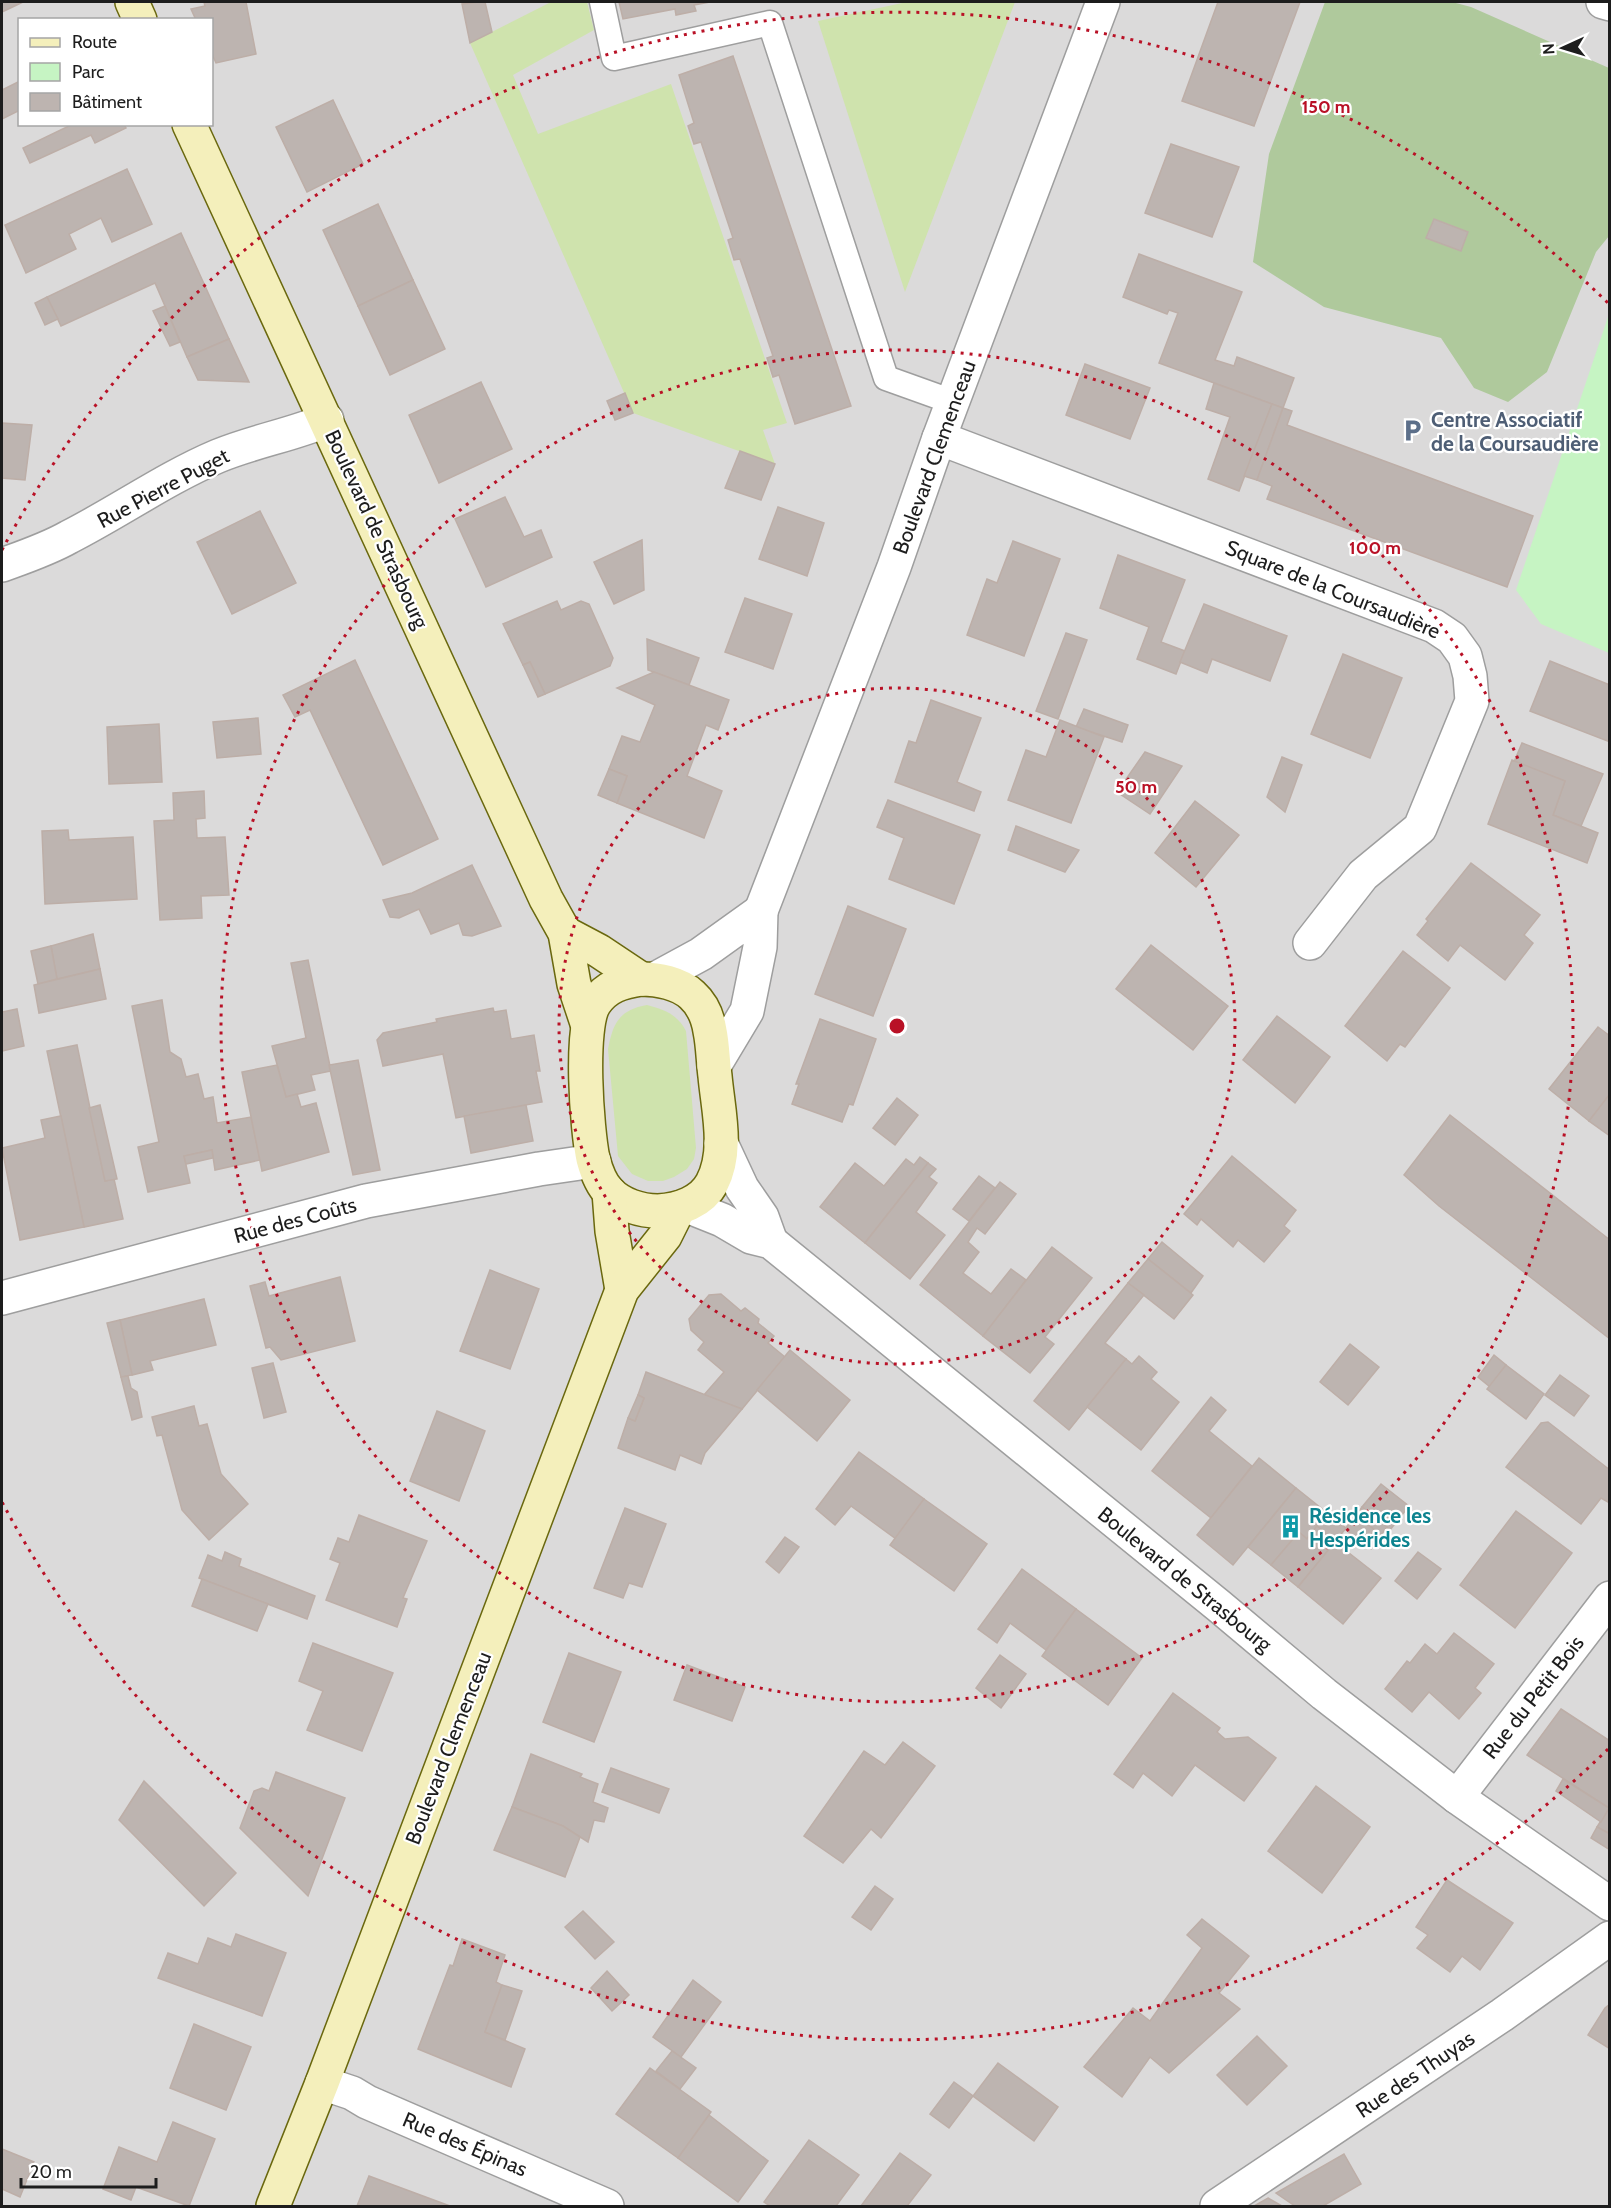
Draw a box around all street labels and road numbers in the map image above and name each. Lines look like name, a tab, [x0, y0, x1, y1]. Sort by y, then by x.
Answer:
street label: Boulevard Clemenceau	[887, 357, 981, 557]
street label: Boulevard de Strasbourg	[320, 426, 434, 633]
street label: Rue Pierre Puget	[93, 443, 233, 533]
street label: Square de la Coursaudière	[1222, 534, 1444, 644]
street label: Rue des Coûts	[231, 1192, 359, 1248]
street label: Boulevard de Strasbourg	[1093, 1501, 1277, 1657]
street label: Rue du Petit Bois	[1477, 1630, 1589, 1764]
street label: Boulevard Clemenceau	[400, 1648, 496, 1848]
street label: Rue des Thuyas	[1351, 2025, 1479, 2123]
street label: Rue des Épinas	[399, 2107, 531, 2182]

